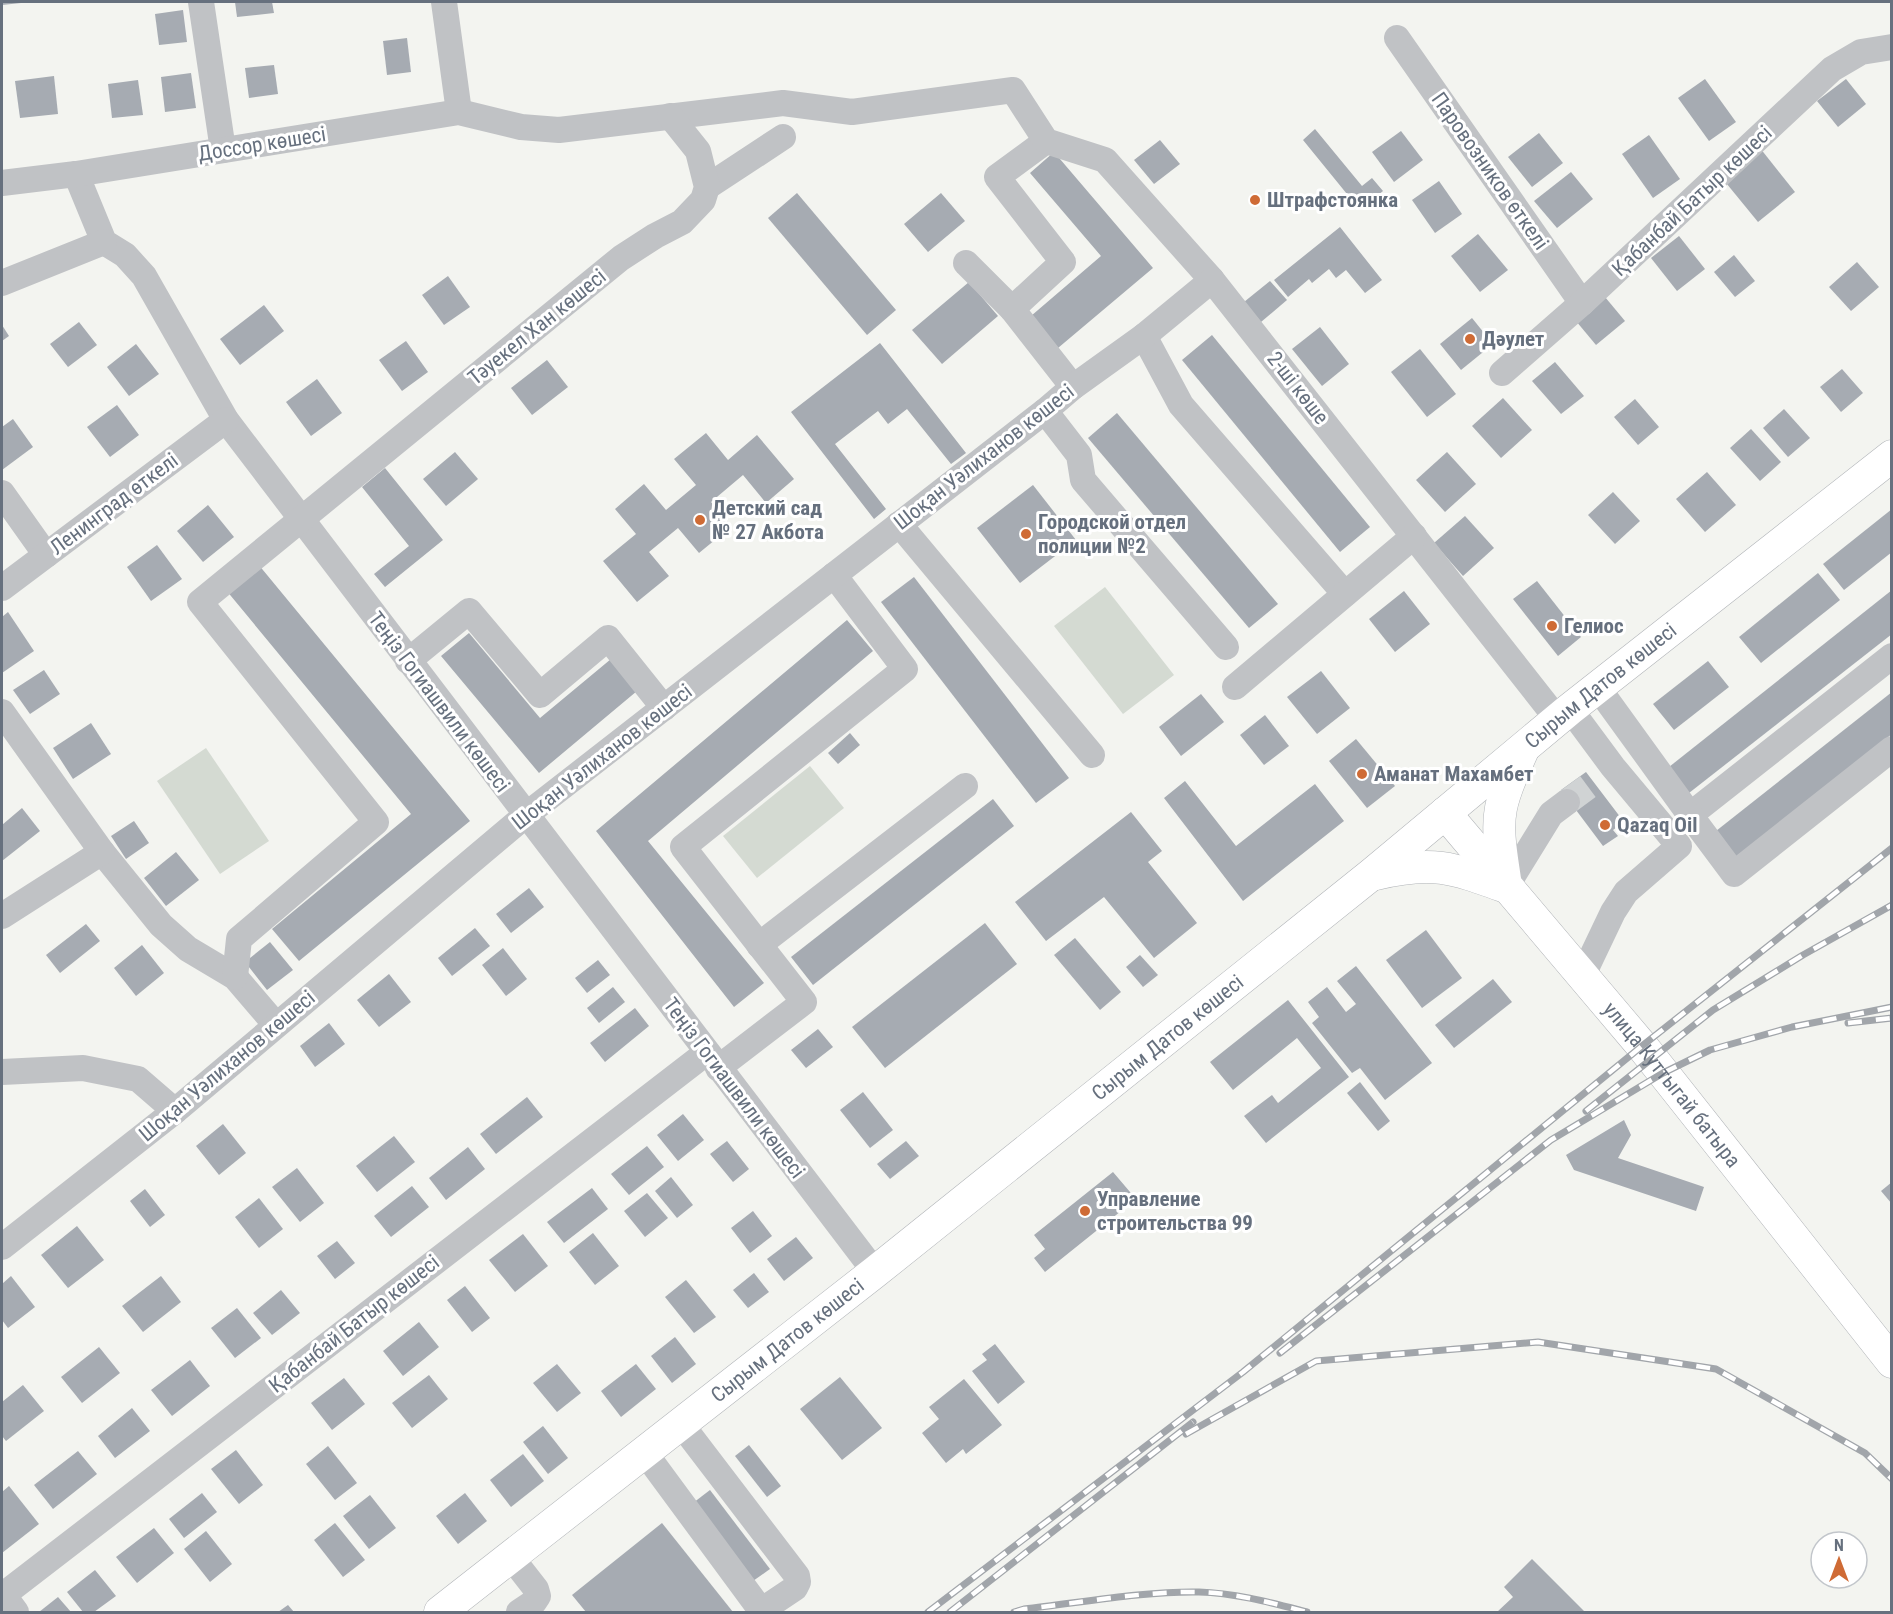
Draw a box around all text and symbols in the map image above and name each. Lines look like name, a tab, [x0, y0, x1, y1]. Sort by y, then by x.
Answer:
street label: Паровозников өткелі	[1427, 88, 1553, 254]
street label: Қабанбай Батыр көшесі	[1607, 121, 1777, 281]
street label: Доссор көшесі	[196, 122, 328, 166]
place label: Штрафстоянка	[1267, 188, 1398, 212]
marker: Штрафстоянка	[1248, 193, 1262, 207]
street label: Тәуекел Хан көшесі	[463, 264, 611, 390]
place label: Дәулет	[1482, 327, 1545, 351]
marker: Дәулет	[1463, 332, 1477, 346]
street label: 2-ші көше	[1262, 347, 1334, 429]
street label: Шоқан Уәлиханов көшесі	[889, 379, 1079, 535]
street label: Ленинград өткелі	[45, 448, 183, 560]
place label: Детский сад № 27 Акбота	[712, 496, 824, 544]
place label: Городской отдел полиции №2	[1038, 510, 1186, 558]
marker: Детский сад № 27 Акбота	[693, 513, 707, 527]
marker: Городской отдел полиции №2	[1019, 527, 1033, 541]
street label: Теңіз Гогиашвили көшесі	[363, 607, 515, 797]
place label: Гелиос	[1564, 614, 1624, 638]
street label: Сырым Датов көшесі	[1520, 618, 1681, 753]
marker: Гелиос	[1545, 619, 1559, 633]
street label: Шоқан Уәлиханов көшесі	[507, 679, 697, 835]
place label: Аманат Махамбет	[1374, 762, 1534, 786]
marker: Аманат Махамбет	[1355, 767, 1369, 781]
place label: Qazaq Oil	[1617, 813, 1698, 837]
marker: Qazaq Oil	[1598, 818, 1612, 832]
street label: Сырым Датов көшесі	[1087, 970, 1248, 1106]
street label: Шоқан Уәлиханов көшесі	[134, 986, 320, 1146]
street label: Теңіз Гогиашвили көшесі	[658, 993, 810, 1183]
street label: улица Куттыгай батыра	[1598, 997, 1745, 1172]
place label: Управление строительства 99	[1097, 1187, 1253, 1235]
marker: Управление строительства 99	[1078, 1204, 1092, 1218]
street label: Қабанбай Батыр көшесі	[264, 1250, 444, 1398]
street label: Сырым Датов көшесі	[706, 1273, 869, 1407]
north arrow	[1809, 1530, 1869, 1590]
text: N	[1834, 1536, 1844, 1555]

